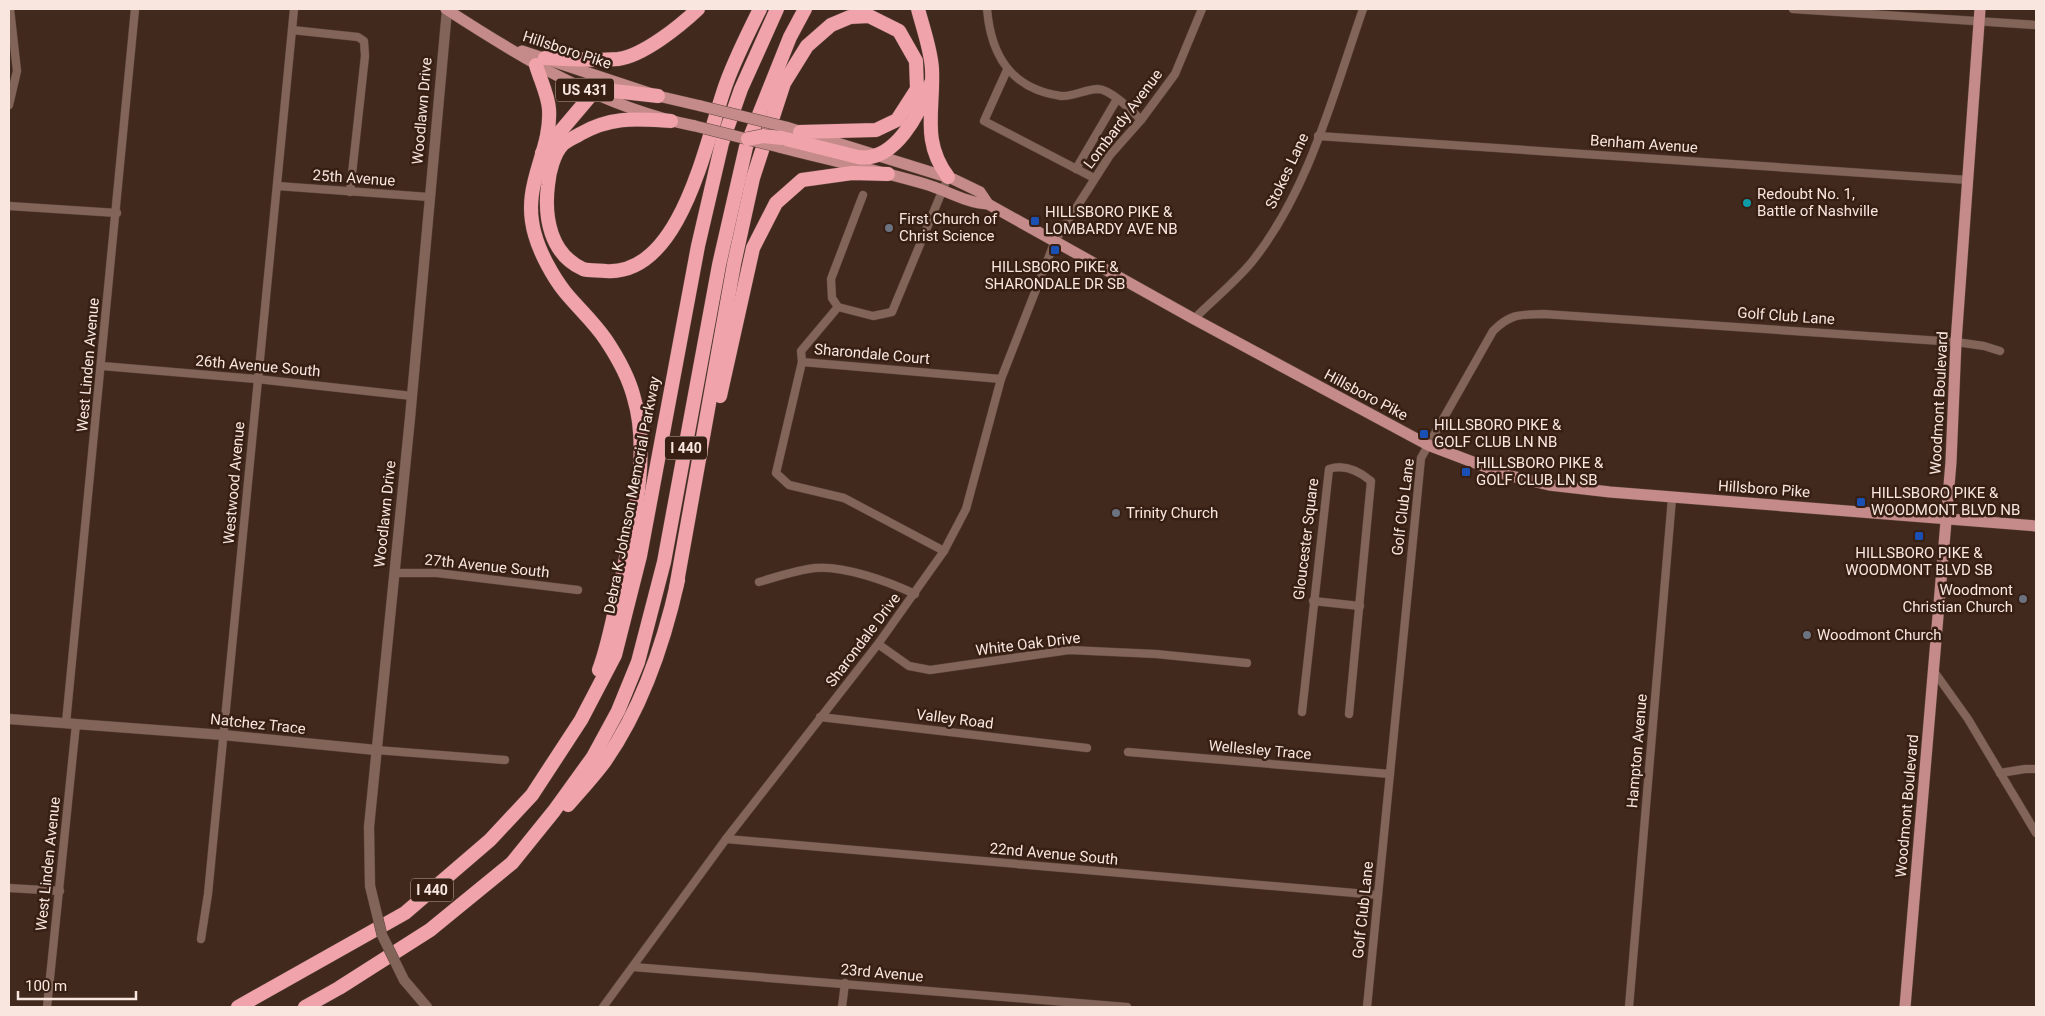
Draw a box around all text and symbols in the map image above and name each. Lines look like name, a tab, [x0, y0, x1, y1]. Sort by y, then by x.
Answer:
street label: Hillsboro Pike	[520, 27, 614, 73]
street label: Woodlawn Drive	[408, 57, 436, 165]
street label: Lombardy Avenue	[1080, 66, 1166, 172]
road number: US 431	[556, 78, 614, 102]
street label: Stokes Lane	[1262, 130, 1312, 212]
street label: Benham Avenue	[1590, 131, 1699, 157]
street label: 25th Avenue	[312, 166, 396, 190]
place label: Redoubt No. 1, Battle of Nashville	[1757, 185, 1878, 220]
marker: Redoubt No. 1, Battle of Nashville	[1741, 197, 1753, 209]
place label: HILLSBORO PIKE & LOMBARDY AVE NB	[1045, 203, 1178, 238]
place label: First Church of Christ Science	[899, 210, 998, 245]
marker: HILLSBORO PIKE & LOMBARDY AVE NB	[1029, 215, 1041, 227]
marker: First Church of Christ Science	[883, 222, 895, 234]
marker: HILLSBORO PIKE & SHARONDALE DR SB	[1049, 244, 1061, 256]
place label: HILLSBORO PIKE & SHARONDALE DR SB	[985, 258, 1125, 293]
street label: West Linden Avenue	[73, 297, 103, 433]
street label: Golf Club Lane	[1737, 304, 1835, 328]
street label: Woodmont Boulevard	[1926, 331, 1952, 475]
street label: Sharondale Court	[813, 340, 931, 368]
street label: 26th Avenue South	[195, 352, 321, 380]
street label: Hillsboro Pike	[1321, 365, 1411, 425]
street label: Debra K Johnson Memorial Parkway	[600, 375, 664, 615]
place label: HILLSBORO PIKE & GOLF CLUB LN NB	[1434, 416, 1562, 451]
street label: Westwood Avenue	[220, 421, 248, 545]
marker: HILLSBORO PIKE & GOLF CLUB LN NB	[1418, 428, 1430, 440]
road number: I 440	[665, 436, 707, 459]
place label: HILLSBORO PIKE & GOLF CLUB LN SB	[1476, 454, 1604, 489]
street label: Golf Club Lane	[1388, 457, 1418, 557]
street label: Woodlawn Drive	[370, 460, 400, 568]
marker: HILLSBORO PIKE & GOLF CLUB LN SB	[1460, 466, 1472, 478]
street label: Gloucester Square	[1290, 477, 1322, 601]
street label: Hillsboro Pike	[1717, 477, 1811, 501]
place label: HILLSBORO PIKE & WOODMONT BLVD NB	[1871, 484, 2020, 519]
marker: HILLSBORO PIKE & WOODMONT BLVD NB	[1855, 496, 1867, 508]
place label: Trinity Church	[1126, 504, 1218, 522]
marker: Trinity Church	[1110, 507, 1122, 519]
marker: HILLSBORO PIKE & WOODMONT BLVD SB	[1913, 530, 1925, 542]
place label: HILLSBORO PIKE & WOODMONT BLVD SB	[1845, 544, 1993, 579]
street label: 27th Avenue South	[424, 550, 550, 582]
place label: Woodmont Christian Church	[1902, 581, 2013, 616]
street label: Sharondale Drive	[822, 590, 904, 690]
marker: Woodmont Christian Church	[2017, 593, 2029, 605]
place label: Woodmont Church	[1817, 626, 1942, 644]
street label: White Oak Drive	[975, 629, 1081, 659]
marker: Woodmont Church	[1801, 629, 1813, 641]
street label: Hampton Avenue	[1623, 693, 1651, 809]
street label: Valley Road	[915, 705, 995, 733]
street label: Natchez Trace	[209, 710, 307, 738]
street label: Woodmont Boulevard	[1892, 734, 1922, 878]
street label: Wellesley Trace	[1208, 737, 1312, 763]
street label: West Linden Avenue	[32, 796, 64, 932]
street label: 22nd Avenue South	[989, 839, 1119, 869]
street label: Golf Club Lane	[1349, 860, 1377, 960]
road number: I 440	[411, 878, 453, 902]
street label: 23rd Avenue	[840, 960, 924, 986]
scale bar	[18, 968, 135, 1000]
text: 100 m	[25, 977, 67, 995]

